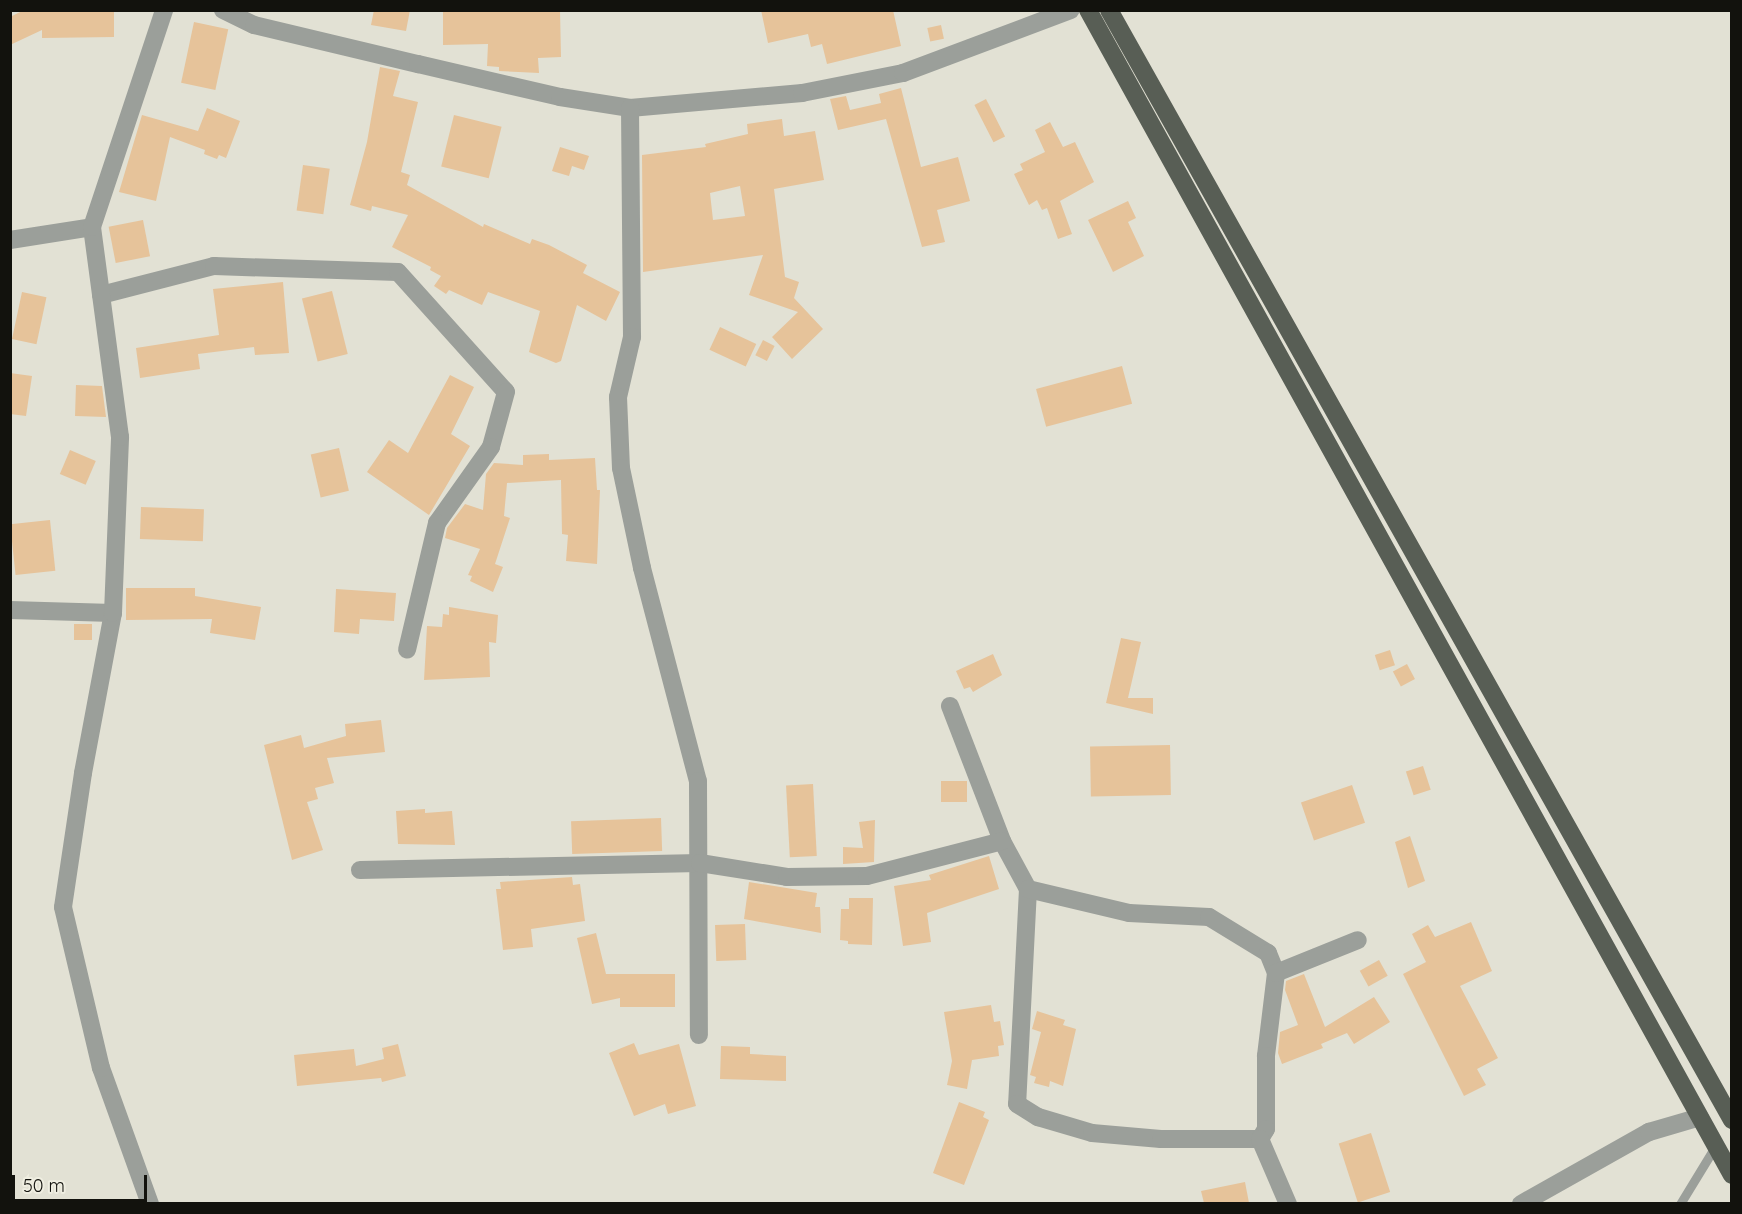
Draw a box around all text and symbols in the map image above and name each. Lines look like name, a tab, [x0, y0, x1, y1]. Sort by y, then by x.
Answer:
scale bar	[15, 1163, 150, 1201]
text: 50 m	[23, 1174, 65, 1197]

